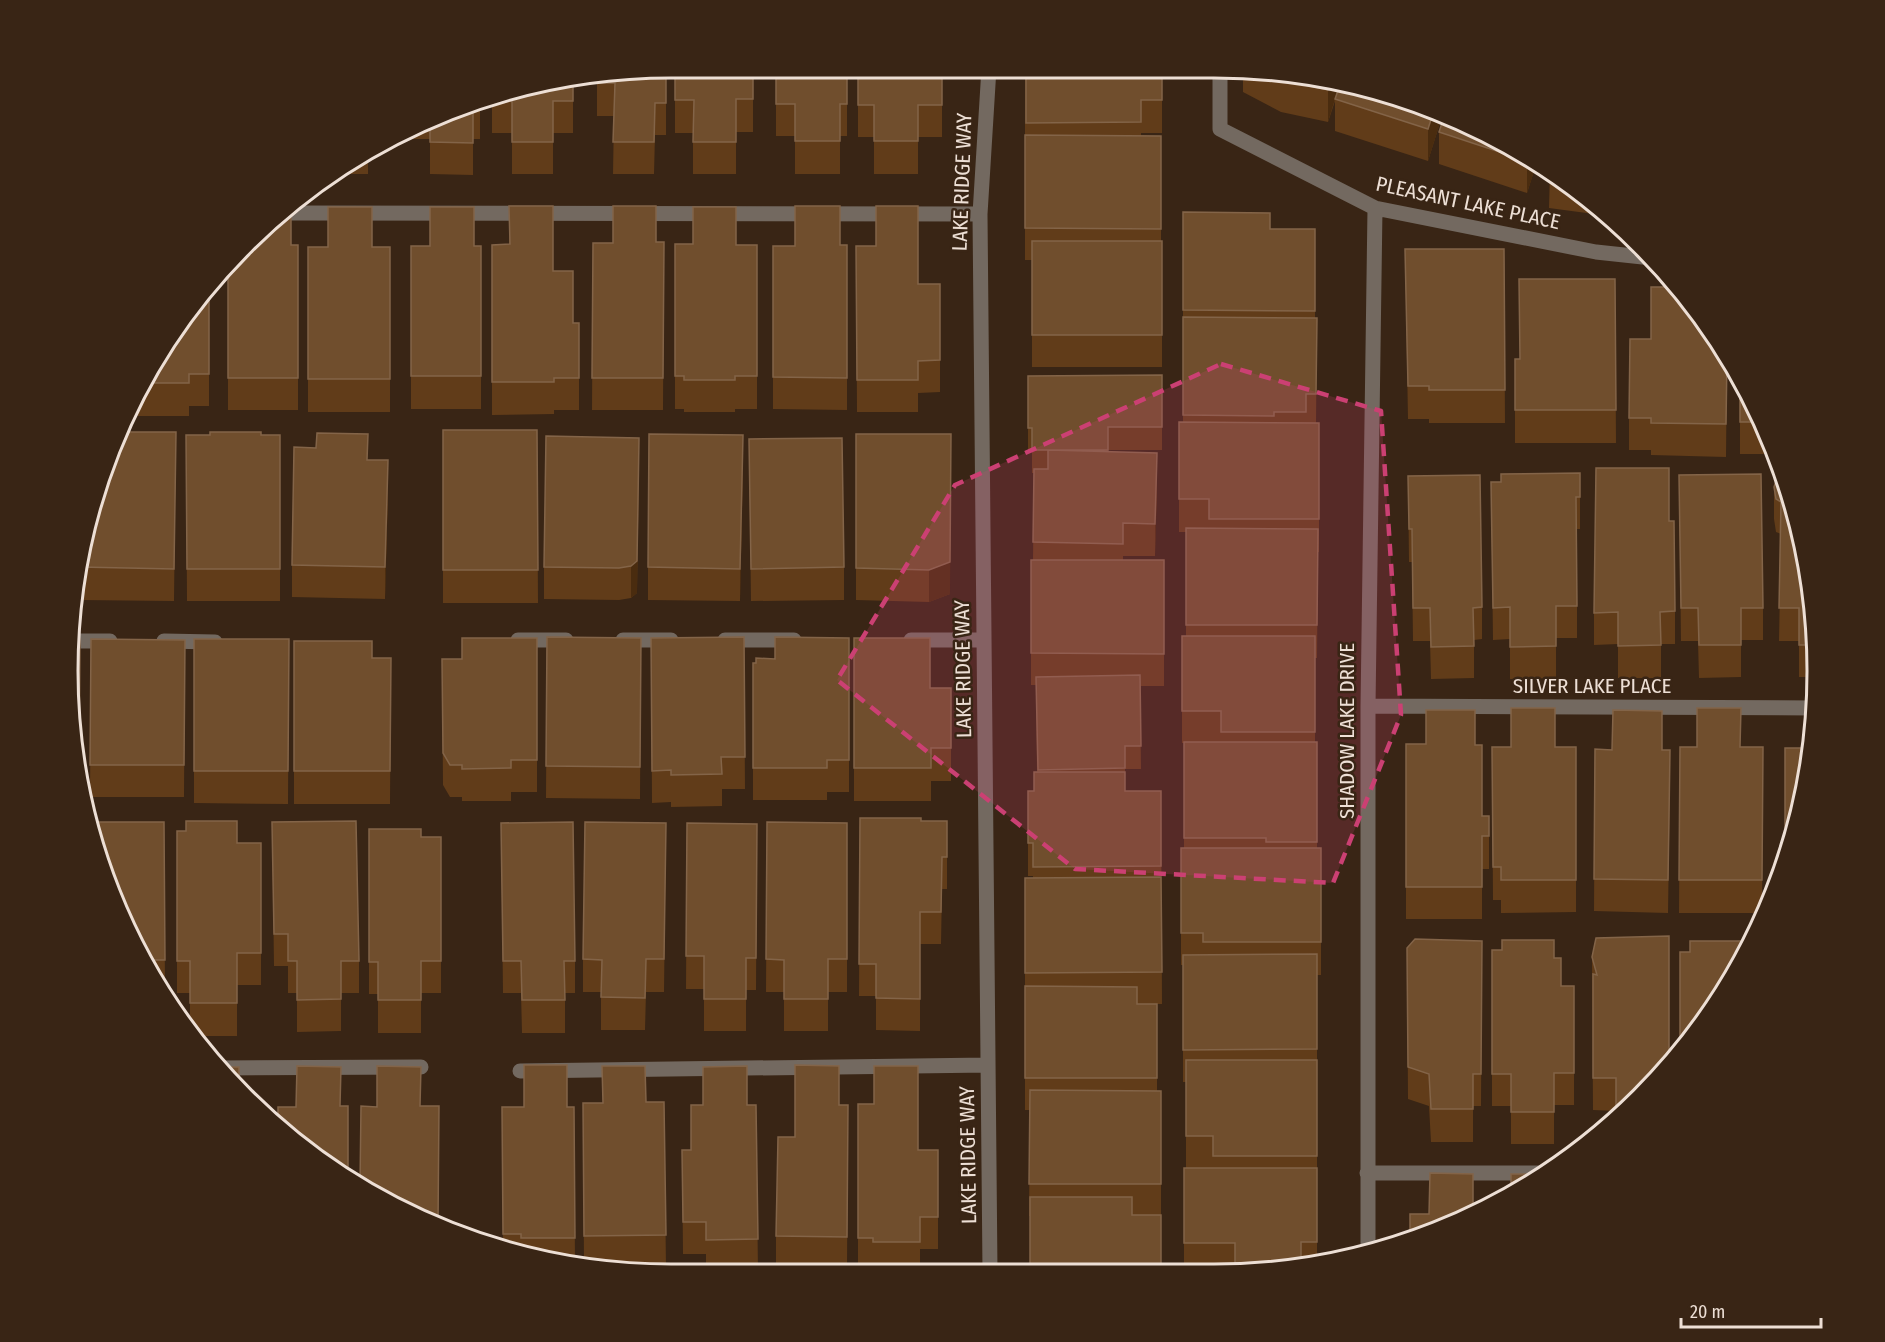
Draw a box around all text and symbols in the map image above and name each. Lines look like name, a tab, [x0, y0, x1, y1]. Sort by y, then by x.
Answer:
street label: LAKE RIDGE WAY	[947, 112, 977, 252]
street label: PLEASANT LAKE PLACE	[1373, 171, 1563, 235]
street label: LAKE RIDGE WAY	[949, 599, 977, 738]
street label: SHADOW LAKE DRIVE	[1334, 643, 1360, 819]
street label: SILVER LAKE PLACE	[1513, 673, 1671, 699]
street label: LAKE RIDGE WAY	[954, 1085, 982, 1224]
scale bar	[1681, 1291, 1820, 1329]
text: 20 m	[1690, 1301, 1725, 1323]

